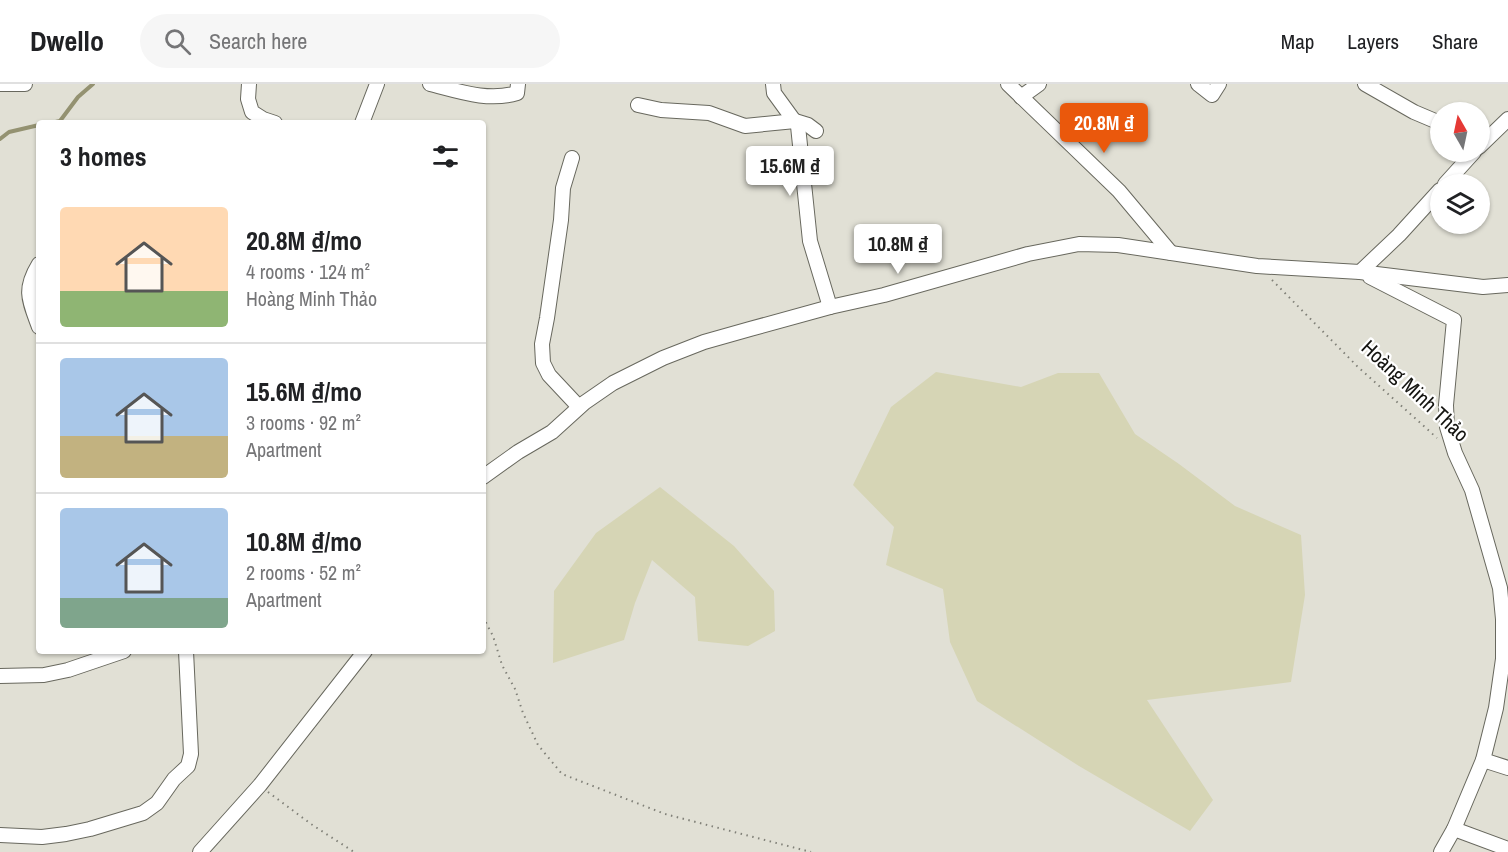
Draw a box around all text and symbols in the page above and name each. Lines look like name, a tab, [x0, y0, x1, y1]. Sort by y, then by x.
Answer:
search box	[140, 14, 560, 68]
text: Dwello	[30, 22, 104, 60]
icon: search	[161, 25, 194, 58]
text: Search here	[209, 26, 307, 56]
text: Map	[1281, 27, 1314, 56]
text: Layers	[1347, 27, 1399, 56]
text: Share	[1432, 27, 1478, 56]
north arrow	[1430, 102, 1490, 162]
map controls	[1430, 102, 1490, 234]
pin: 20.8M ₫	[1049, 103, 1159, 154]
text: 20.8M ₫	[1074, 109, 1134, 136]
text: 3 homes	[60, 139, 147, 174]
icon: filters	[429, 140, 462, 173]
pin: 15.6M ₫	[735, 146, 845, 197]
text: 15.6M ₫	[760, 152, 820, 179]
button: layers	[1430, 174, 1490, 234]
text: 20.8M ₫/mo	[246, 223, 362, 258]
pin: 10.8M ₫	[843, 224, 953, 275]
text: 10.8M ₫	[868, 230, 928, 257]
icon: home	[108, 231, 180, 303]
text: 4 rooms · 124 m²	[246, 258, 370, 285]
text: Hoàng Minh Thảo	[246, 285, 377, 312]
street label: Hoàng Minh Thảo	[1355, 333, 1476, 448]
text: 15.6M ₫/mo	[246, 374, 362, 409]
icon: home	[108, 382, 180, 454]
text: 3 rooms · 92 m²	[246, 409, 361, 436]
text: Apartment	[246, 436, 322, 463]
text: 10.8M ₫/mo	[246, 524, 362, 559]
icon: home	[108, 532, 180, 604]
text: 2 rooms · 52 m²	[246, 559, 361, 586]
text: Apartment	[246, 586, 322, 613]

